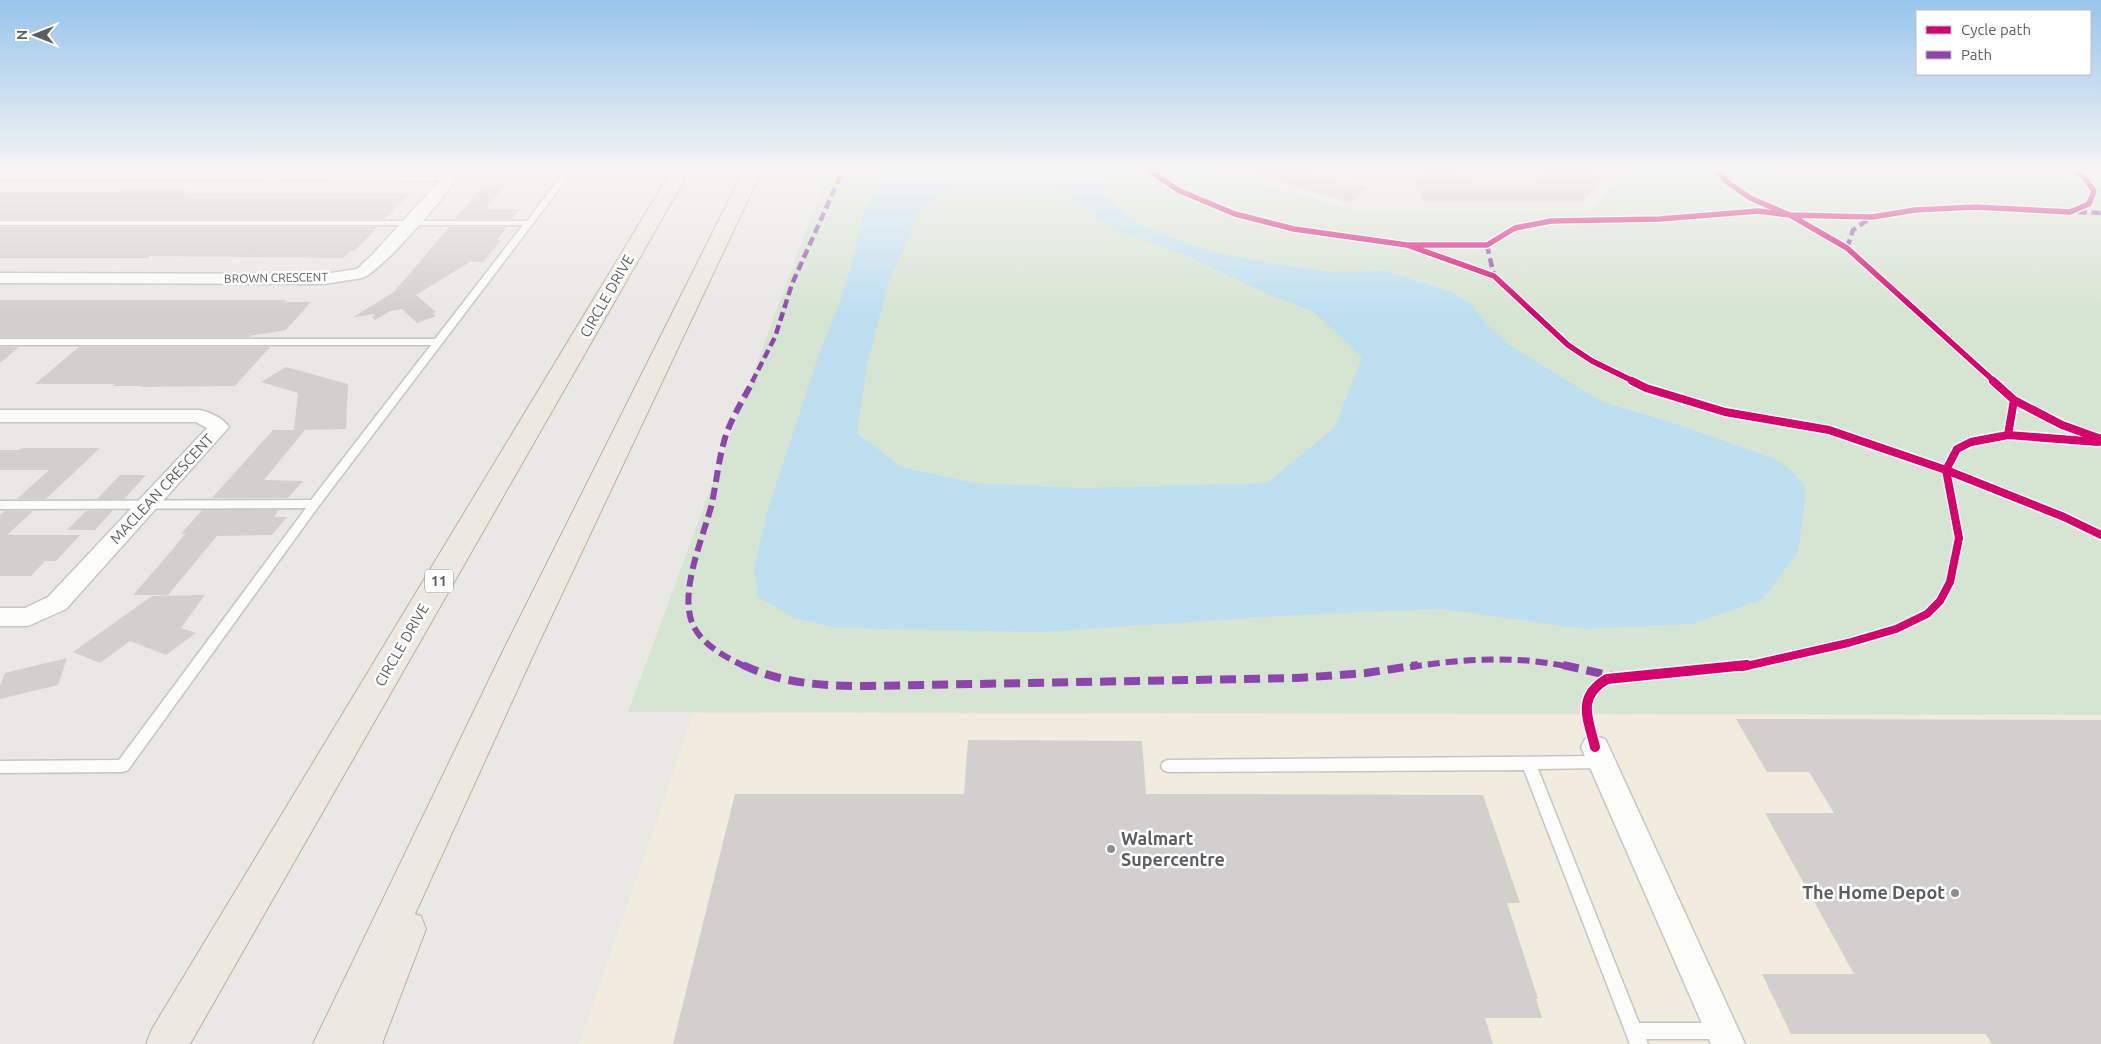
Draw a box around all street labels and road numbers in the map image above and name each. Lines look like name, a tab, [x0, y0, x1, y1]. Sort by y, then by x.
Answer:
street label: CIRCLE DRIVE	[576, 251, 637, 340]
street label: BROWN CRESCENT	[224, 270, 328, 285]
street label: MACLEAN CRESCENT	[106, 430, 217, 547]
road number: 11	[425, 570, 453, 592]
street label: CIRCLE DRIVE	[371, 600, 432, 689]

